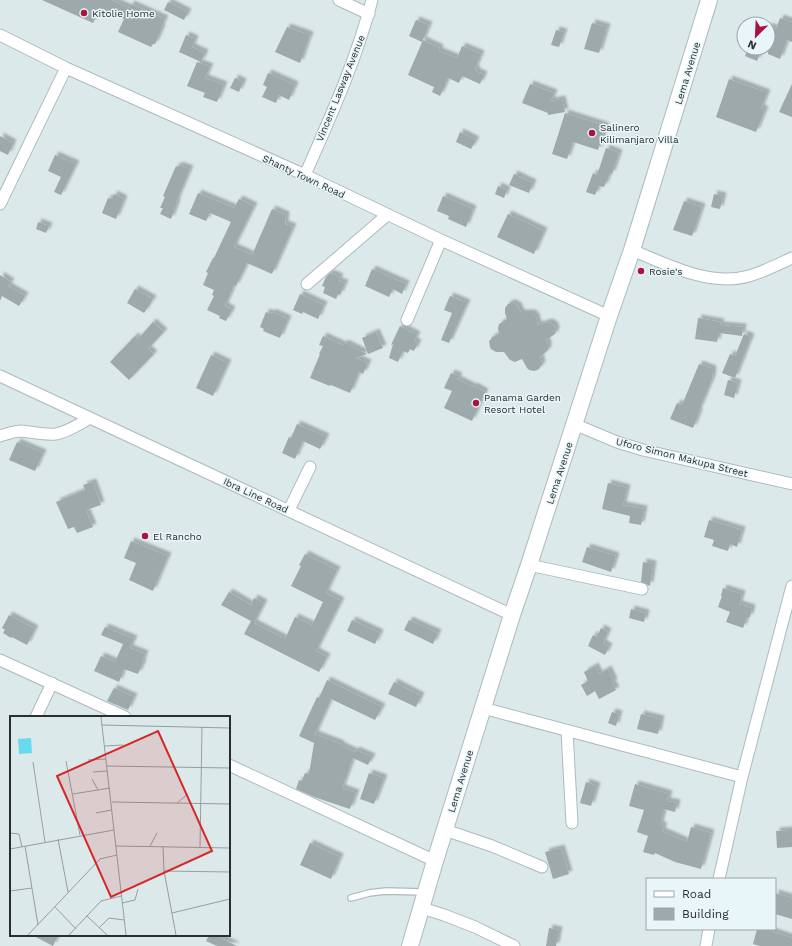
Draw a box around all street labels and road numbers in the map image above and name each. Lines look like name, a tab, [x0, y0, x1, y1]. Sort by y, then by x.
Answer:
street label: Vincent Lasway Avenue	[314, 33, 367, 143]
street label: Lema Avenue	[673, 40, 702, 106]
street label: Shanty Town Road	[261, 152, 347, 200]
street label: Uforo Simon Makupa Street	[615, 436, 750, 479]
street label: Lema Avenue	[544, 440, 575, 506]
street label: Ibra Line Road	[222, 476, 290, 515]
street label: Lema Avenue	[446, 748, 475, 814]

